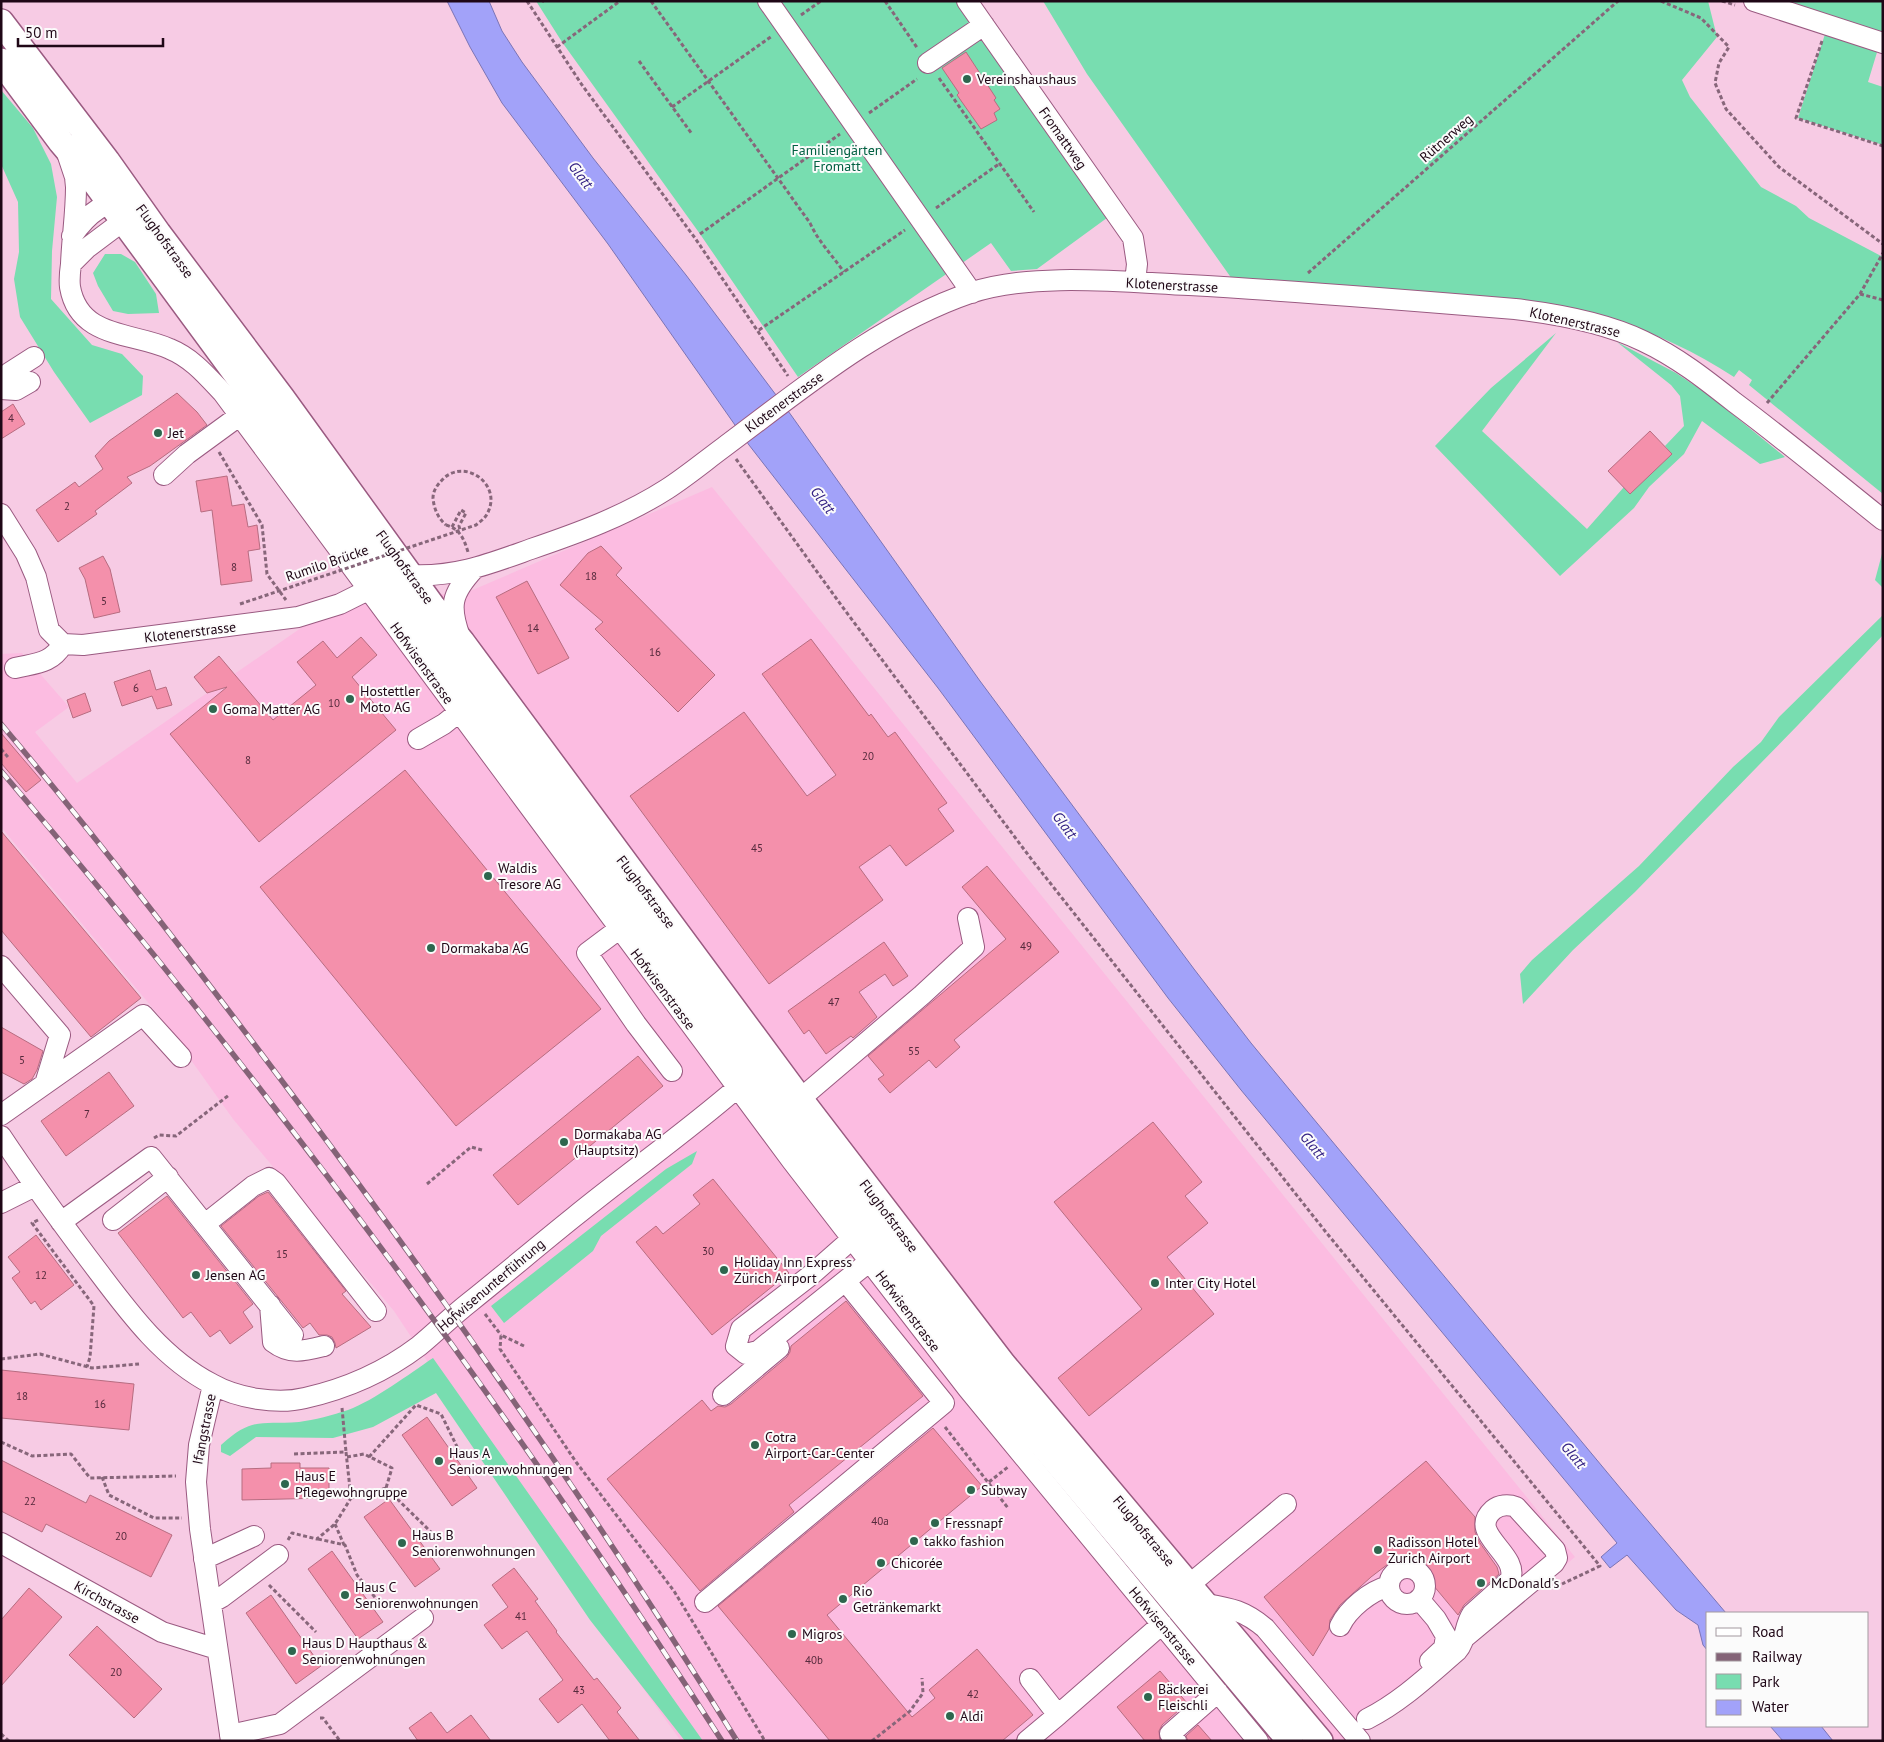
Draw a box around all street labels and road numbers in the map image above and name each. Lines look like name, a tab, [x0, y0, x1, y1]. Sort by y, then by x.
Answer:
street label: Fromattweg	[1035, 103, 1091, 173]
street label: Rütnerweg	[1416, 110, 1476, 166]
street label: Flughofstrasse	[132, 200, 198, 282]
street label: Klotenerstrasse	[1125, 274, 1219, 296]
street label: Klotenerstrasse	[1528, 303, 1622, 341]
street label: Klotenerstrasse	[741, 367, 827, 437]
street label: Flughofstrasse	[372, 526, 438, 608]
street label: Rumilo Brücke	[283, 540, 371, 586]
street label: Klotenerstrasse	[143, 617, 237, 647]
street label: Hofwisenstrasse	[386, 618, 458, 708]
street label: Flughofstrasse	[613, 852, 679, 932]
street label: Hofwisenstrasse	[627, 945, 699, 1033]
street label: Flughofstrasse	[856, 1176, 922, 1256]
street label: Hofwisenunterführung	[434, 1235, 548, 1335]
street label: Hofwisenstrasse	[872, 1267, 944, 1355]
street label: Ifangstrasse	[188, 1392, 220, 1466]
street label: Flughofstrasse	[1109, 1492, 1179, 1570]
street label: Kirchstrasse	[71, 1577, 143, 1627]
street label: Hofwisenstrasse	[1125, 1583, 1201, 1669]

